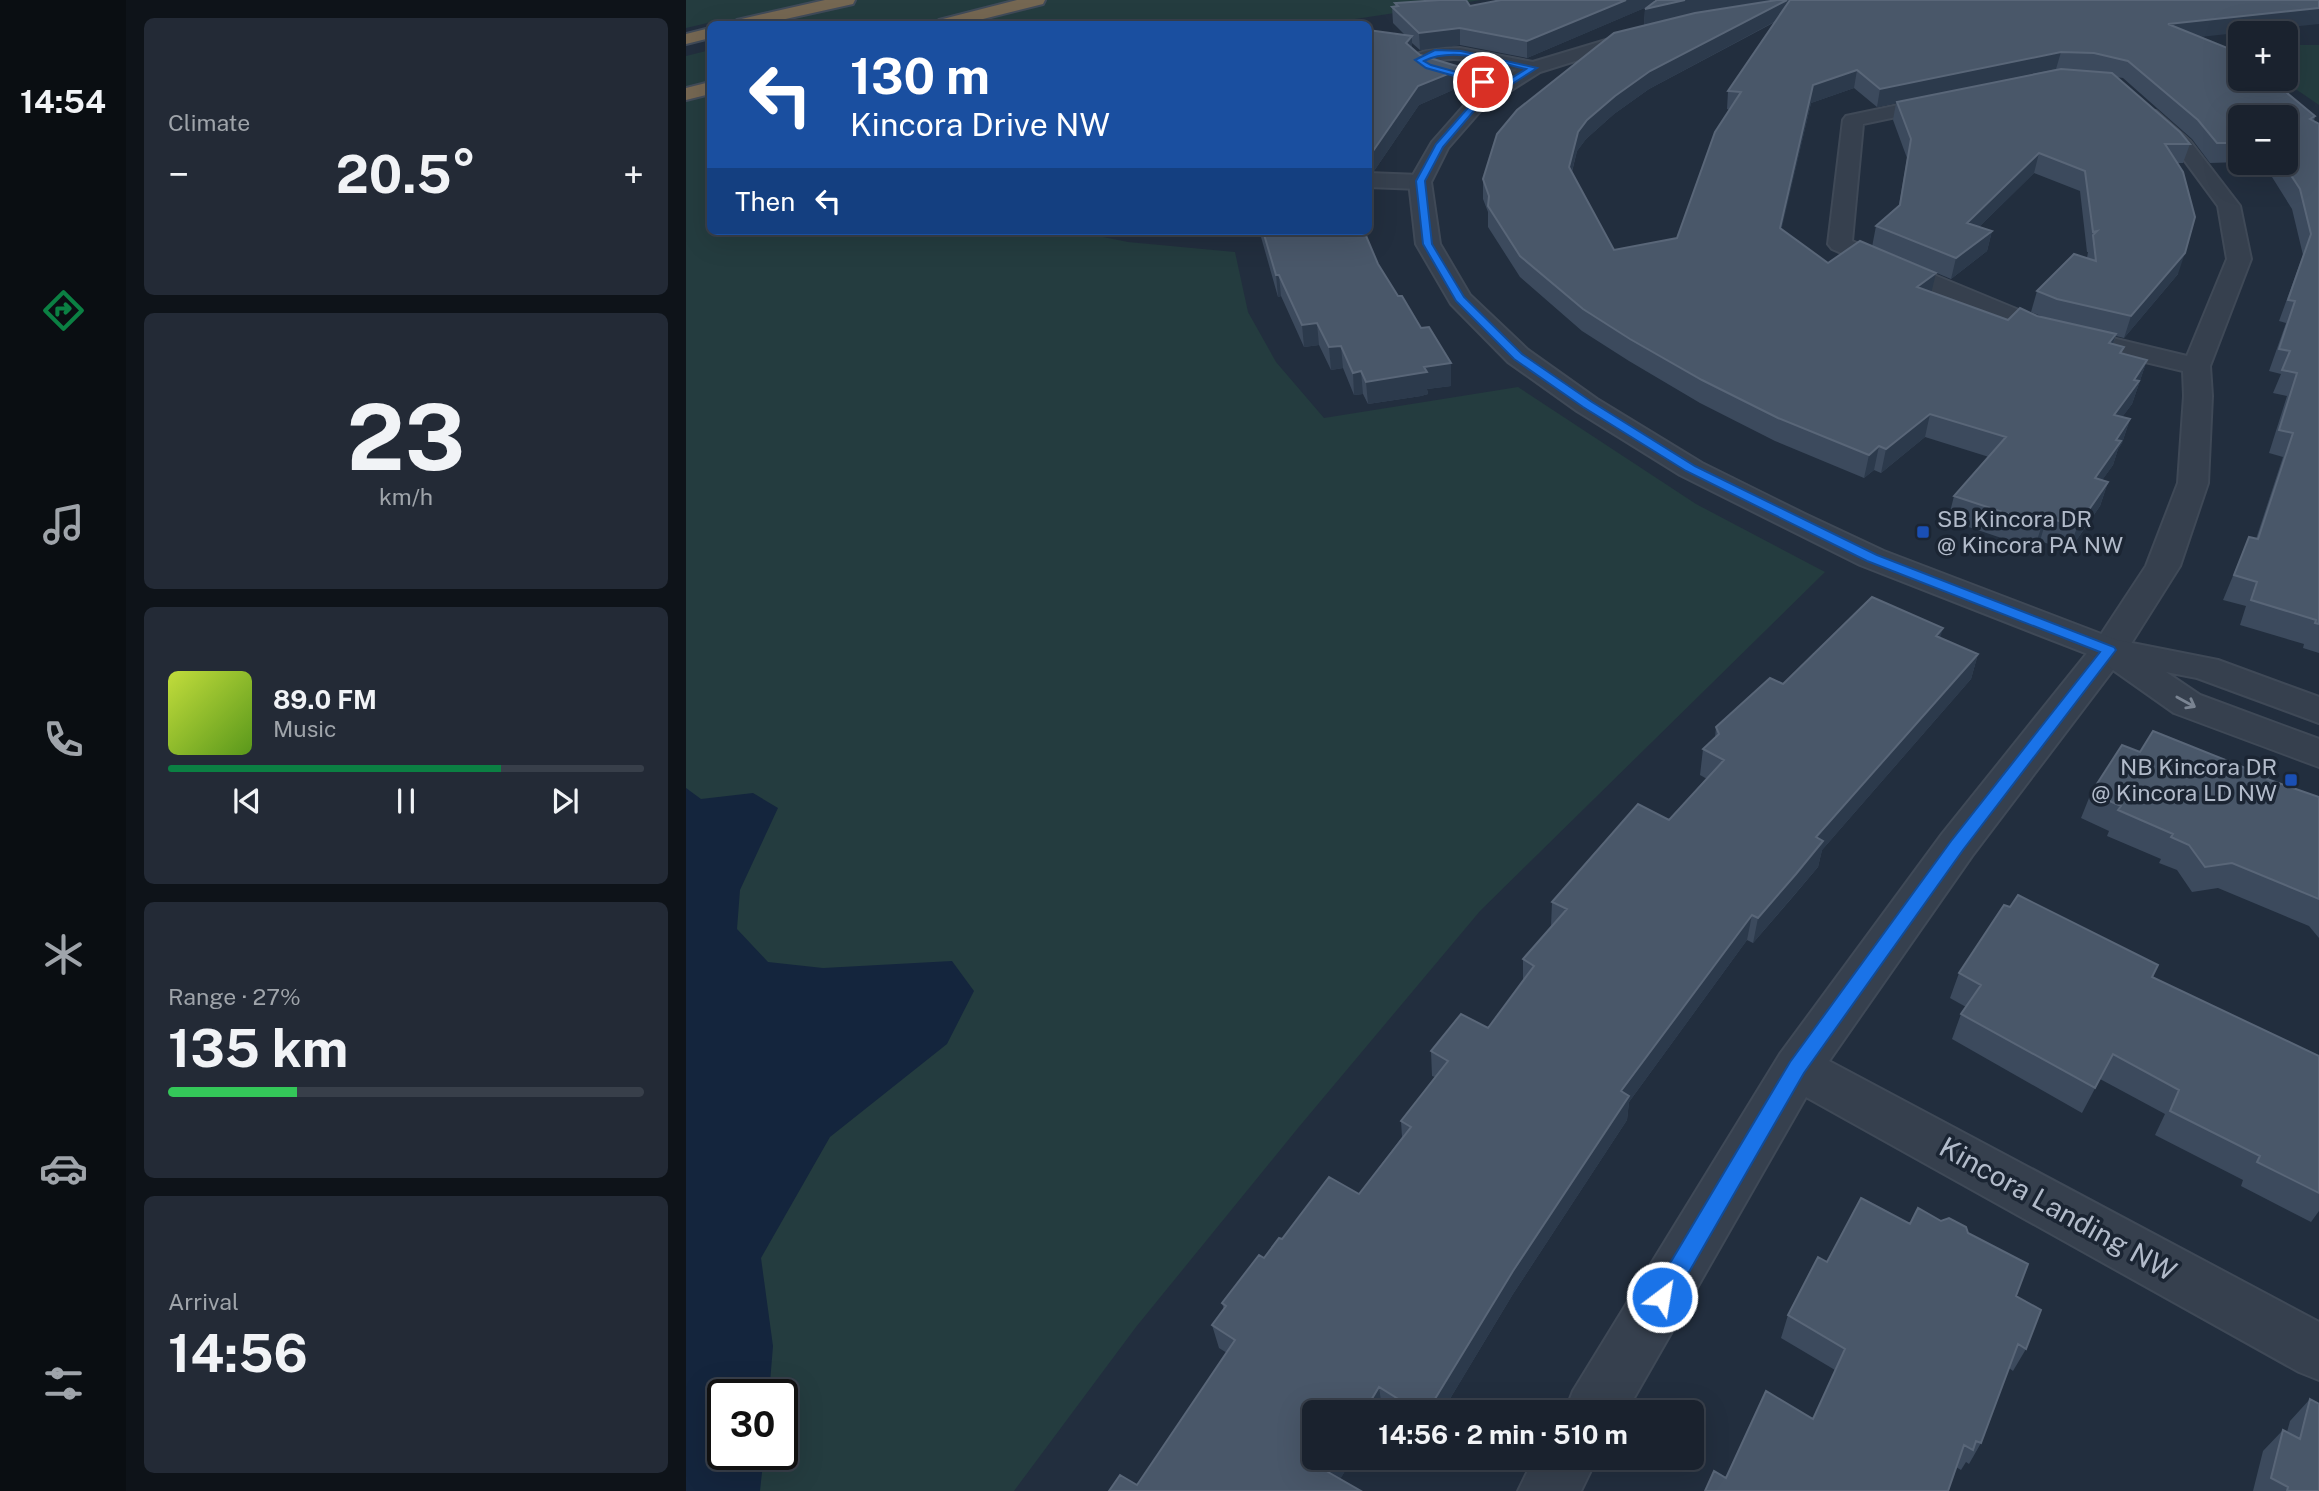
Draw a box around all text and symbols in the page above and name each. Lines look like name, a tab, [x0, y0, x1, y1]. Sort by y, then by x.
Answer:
map controls	[2228, 21, 2298, 175]
button: +	[2228, 21, 2298, 91]
text: 130 m	[850, 47, 990, 105]
icon: left	[735, 49, 826, 140]
pin	[1453, 52, 1513, 112]
icon: arrive	[1464, 63, 1502, 101]
text: 14:54	[20, 83, 106, 120]
button: −	[2228, 105, 2298, 175]
text: Kincora Drive NW	[850, 106, 1110, 143]
text: Climate	[168, 109, 250, 136]
text: 20.5°	[336, 144, 476, 205]
text: −	[168, 152, 189, 197]
text: +	[623, 152, 644, 197]
icon: left	[809, 182, 847, 220]
text: Then	[735, 186, 795, 217]
icon: directions	[39, 286, 88, 335]
text: 23	[347, 384, 465, 490]
text: km/h	[379, 483, 433, 510]
icon: music	[39, 500, 88, 549]
place label: SB Kincora DR @ Kincora PA NW	[1937, 505, 2123, 558]
marker: SB Kincora DR @ Kincora PA NW	[1915, 524, 1931, 540]
text: 89.0 FM	[273, 684, 377, 715]
one-way arrow	[2175, 696, 2196, 709]
icon: phone	[39, 715, 88, 764]
text: Music	[273, 715, 337, 742]
place label: NB Kincora DR @ Kincora LD NW	[2091, 753, 2277, 806]
marker: NB Kincora DR @ Kincora LD NW	[2283, 772, 2299, 788]
icon: previous	[228, 782, 266, 820]
icon: pause	[387, 782, 425, 820]
icon: next	[546, 782, 584, 820]
icon: climate	[39, 930, 88, 979]
text: Range · 27%	[168, 983, 301, 1010]
text: 135 km	[168, 1018, 348, 1079]
street label: Kincora Landing NW	[1934, 1130, 2183, 1288]
icon: car	[39, 1144, 88, 1193]
position arrow	[1625, 1260, 1699, 1334]
text: Arrival	[168, 1288, 239, 1315]
text: 14:56	[168, 1323, 308, 1384]
icon: filters	[39, 1359, 88, 1408]
speed limit sign: 30	[707, 1379, 798, 1470]
text: 14:56 · 2 min · 510 m	[1378, 1419, 1628, 1450]

